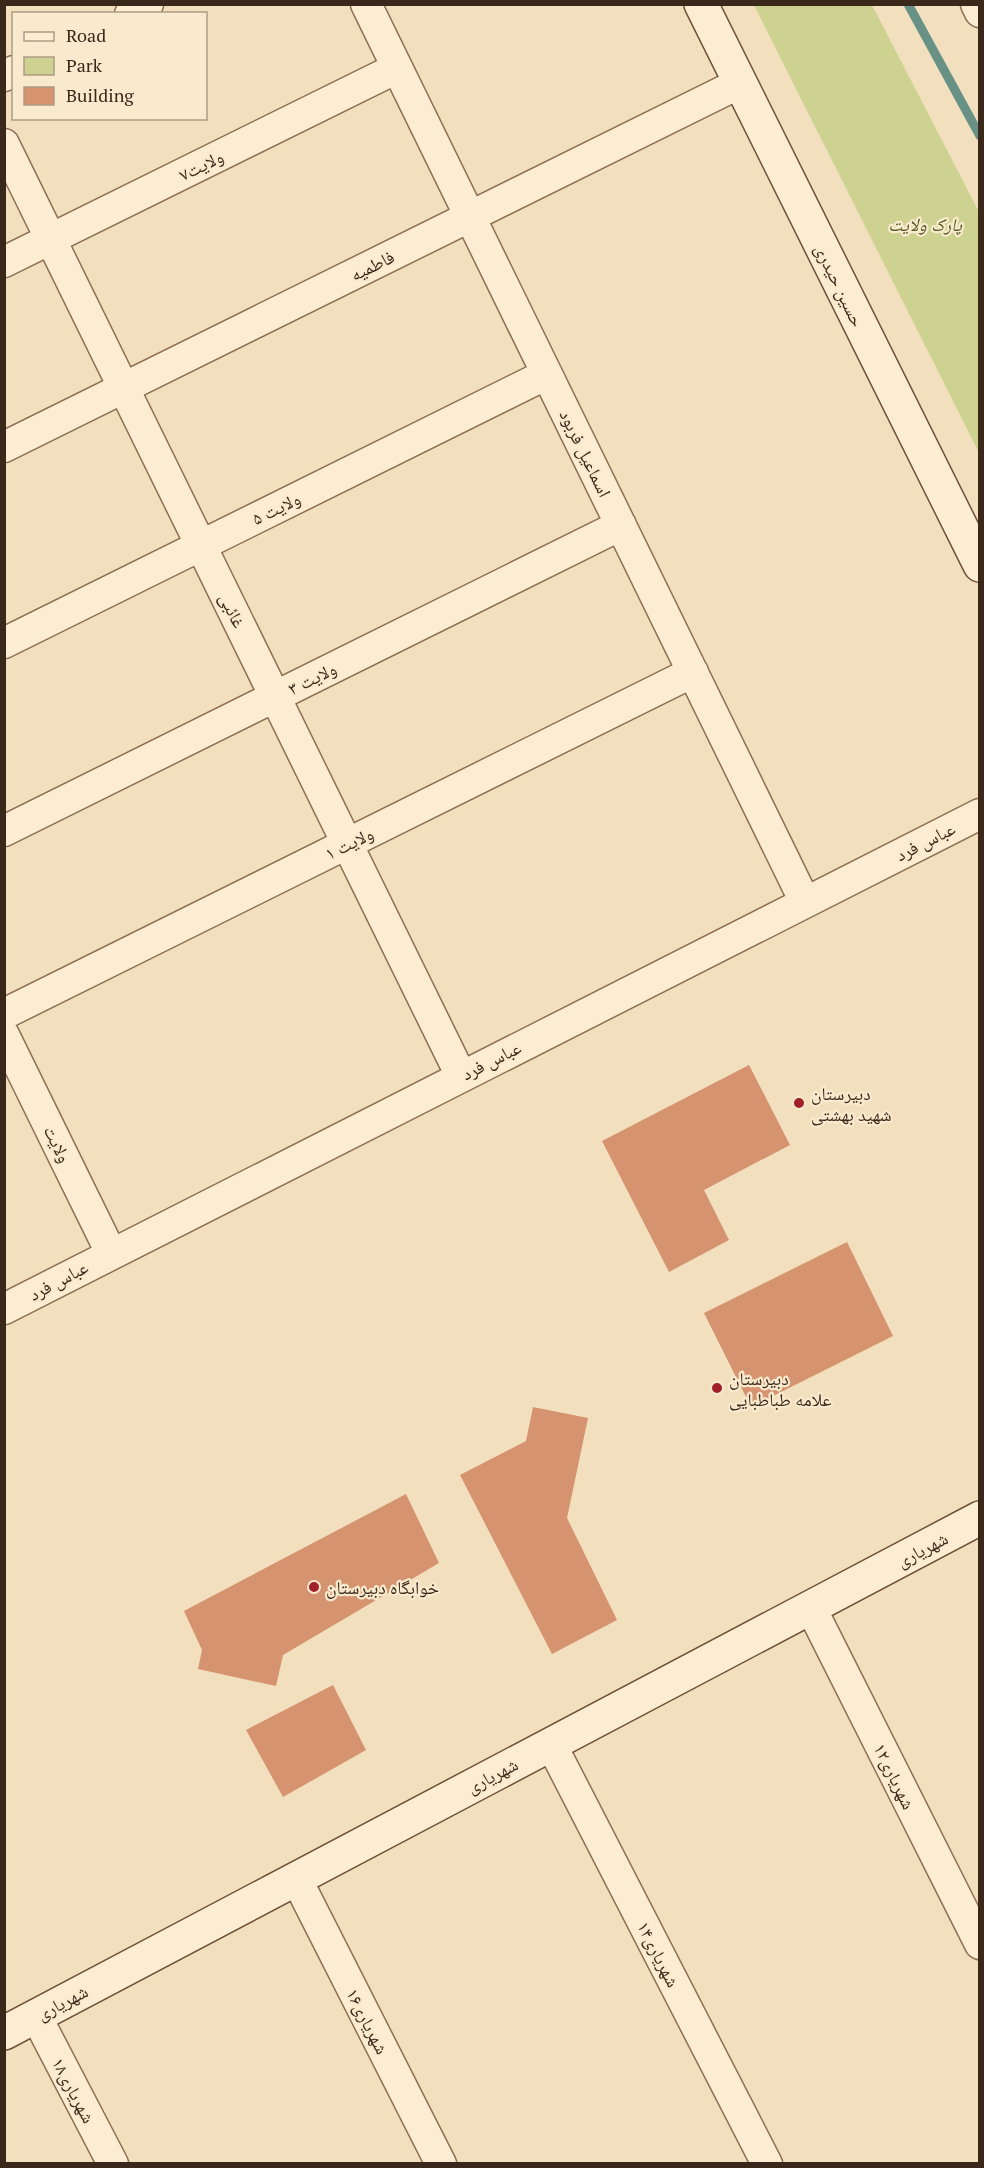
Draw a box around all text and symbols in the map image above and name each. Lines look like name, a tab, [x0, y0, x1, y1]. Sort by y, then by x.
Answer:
legend	[12, 12, 207, 120]
text: Road	[66, 23, 106, 47]
text: Park	[66, 53, 103, 77]
text: Building	[66, 83, 134, 107]
street label: ولایت۷	[175, 144, 227, 186]
park label: پارک ولایت	[888, 212, 963, 236]
street label: حسین حیدری	[810, 240, 870, 330]
street label: فاطمیه	[346, 244, 398, 286]
street label: اسماعیل فربود	[555, 405, 617, 501]
street label: ولایت ۵	[248, 486, 304, 530]
street label: غائبی	[214, 588, 252, 632]
street label: ولایت ۳	[284, 656, 340, 700]
street label: عباس فرد	[891, 816, 959, 866]
street label: ولایت ۱	[321, 821, 377, 865]
street label: عباس فرد	[457, 1035, 525, 1085]
place label: دبیرستان شهید بهشتی	[811, 1081, 892, 1126]
marker: دبیرستان شهید بهشتی	[792, 1096, 806, 1110]
street label: ولایت	[39, 1121, 77, 1167]
street label: عباس فرد	[24, 1254, 92, 1306]
place label: دبیرستان علامه طباطبایی	[729, 1366, 832, 1411]
marker: دبیرستان علامه طباطبایی	[710, 1381, 724, 1395]
street label: شهریاری	[892, 1526, 952, 1572]
place label: خوابگاه دبیرستان	[326, 1575, 439, 1599]
marker: خوابگاه دبیرستان	[307, 1580, 321, 1594]
street label: شهریاری۱۲	[869, 1739, 921, 1813]
street label: شهریاری	[462, 1752, 522, 1798]
street label: شهریاری۱۴	[632, 1917, 686, 1991]
street label: شهریاری	[32, 1979, 92, 2025]
street label: شهریاری۱۶	[341, 1984, 395, 2058]
street label: شهریاری۱۸	[47, 2053, 101, 2127]

